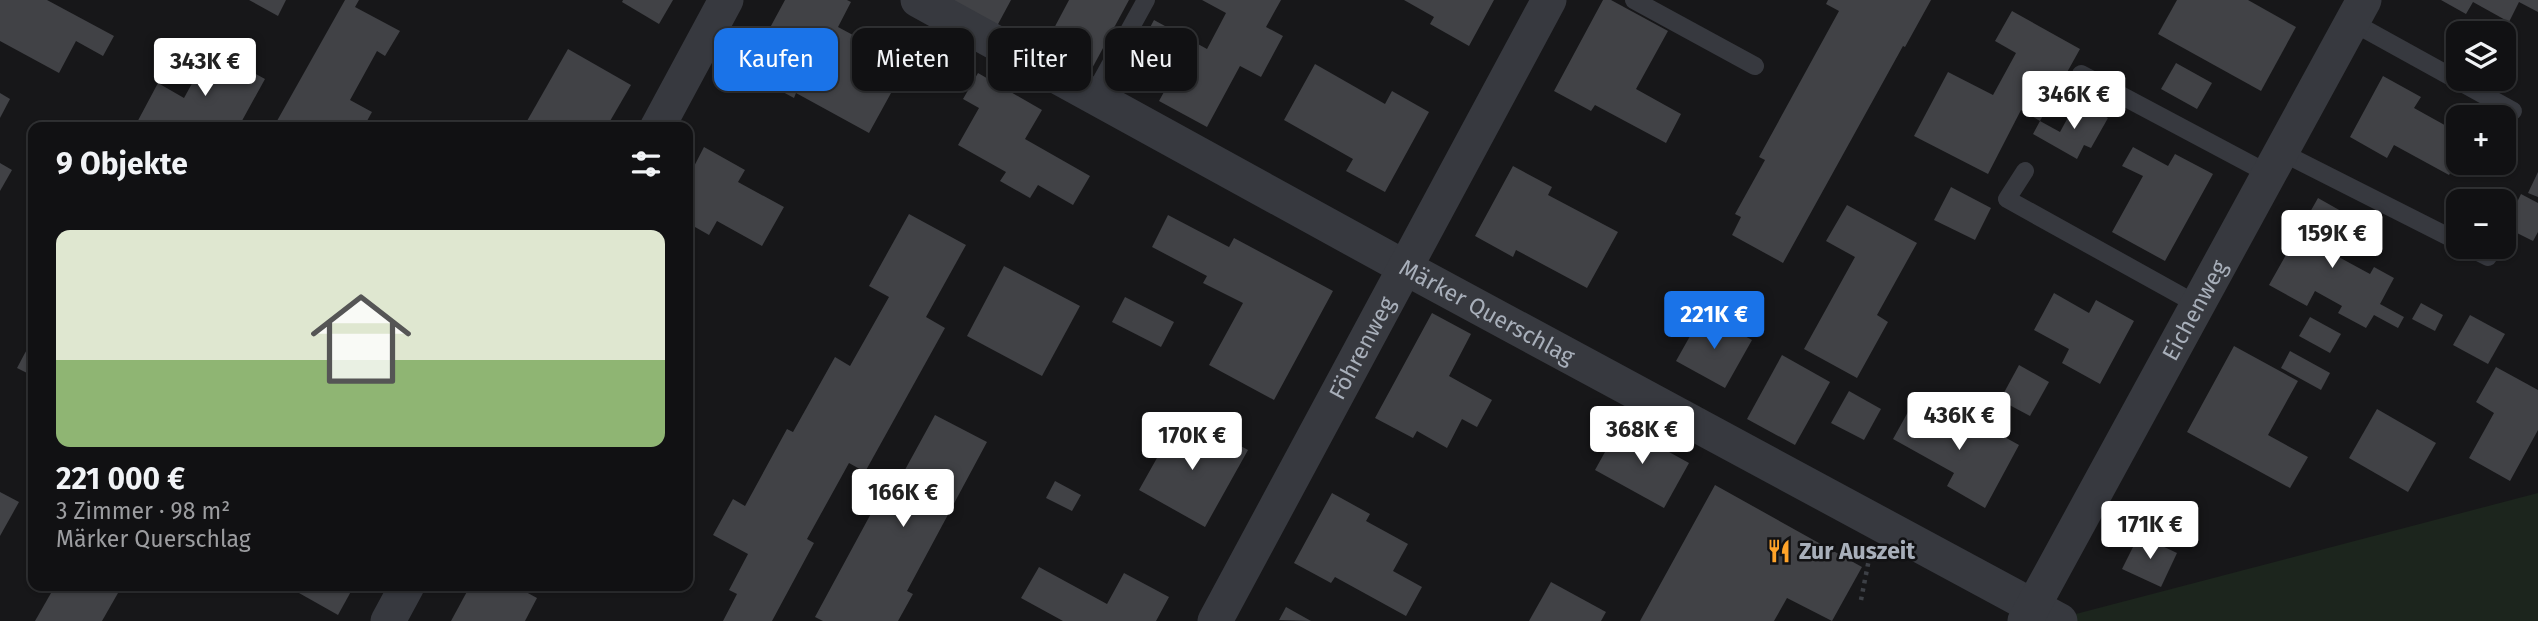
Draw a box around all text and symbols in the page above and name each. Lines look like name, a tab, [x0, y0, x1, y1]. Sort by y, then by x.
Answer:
map controls	[2446, 21, 2516, 259]
button: layers	[2446, 21, 2516, 91]
chip: Kaufen	[714, 28, 838, 91]
chip: Mieten	[852, 28, 974, 91]
chip: Filter	[988, 28, 1091, 91]
chip: Neu	[1105, 28, 1197, 91]
pin: 343K €	[148, 38, 262, 98]
text: 343K €	[170, 47, 240, 75]
pin: 346K €	[2017, 72, 2131, 131]
text: 346K €	[2038, 80, 2110, 108]
button: +	[2446, 105, 2516, 175]
icon: filters	[627, 145, 665, 183]
text: 9 Objekte	[56, 146, 188, 182]
button: −	[2446, 189, 2516, 259]
pin: 159K €	[2275, 210, 2389, 270]
text: 159K €	[2297, 219, 2367, 247]
street label: Märker Querschlag	[1395, 253, 1580, 370]
street label: Eichenweg	[2156, 255, 2233, 365]
icon: home	[298, 276, 424, 402]
street label: Föhrenweg	[1323, 292, 1401, 404]
pin: 221K €	[1657, 292, 1771, 351]
text: 221K €	[1680, 300, 1748, 328]
pin: 436K €	[1902, 392, 2016, 452]
text: 436K €	[1923, 401, 1995, 429]
pin: 368K €	[1585, 406, 1699, 466]
pin: 170K €	[1135, 412, 1249, 472]
text: 368K €	[1606, 415, 1678, 443]
text: 170K €	[1158, 421, 1226, 449]
text: 221 000 €	[56, 461, 185, 497]
pin: 166K €	[846, 470, 960, 529]
text: 166K €	[868, 478, 938, 506]
text: 3 Zimmer · 98 m²	[56, 497, 230, 525]
pin: 171K €	[2093, 502, 2207, 561]
text: 171K €	[2117, 510, 2183, 538]
text: Märker Querschlag	[56, 525, 251, 553]
restaurant icon: Zur Auszeit	[1765, 537, 1793, 565]
place label: Zur Auszeit	[1799, 537, 1916, 565]

